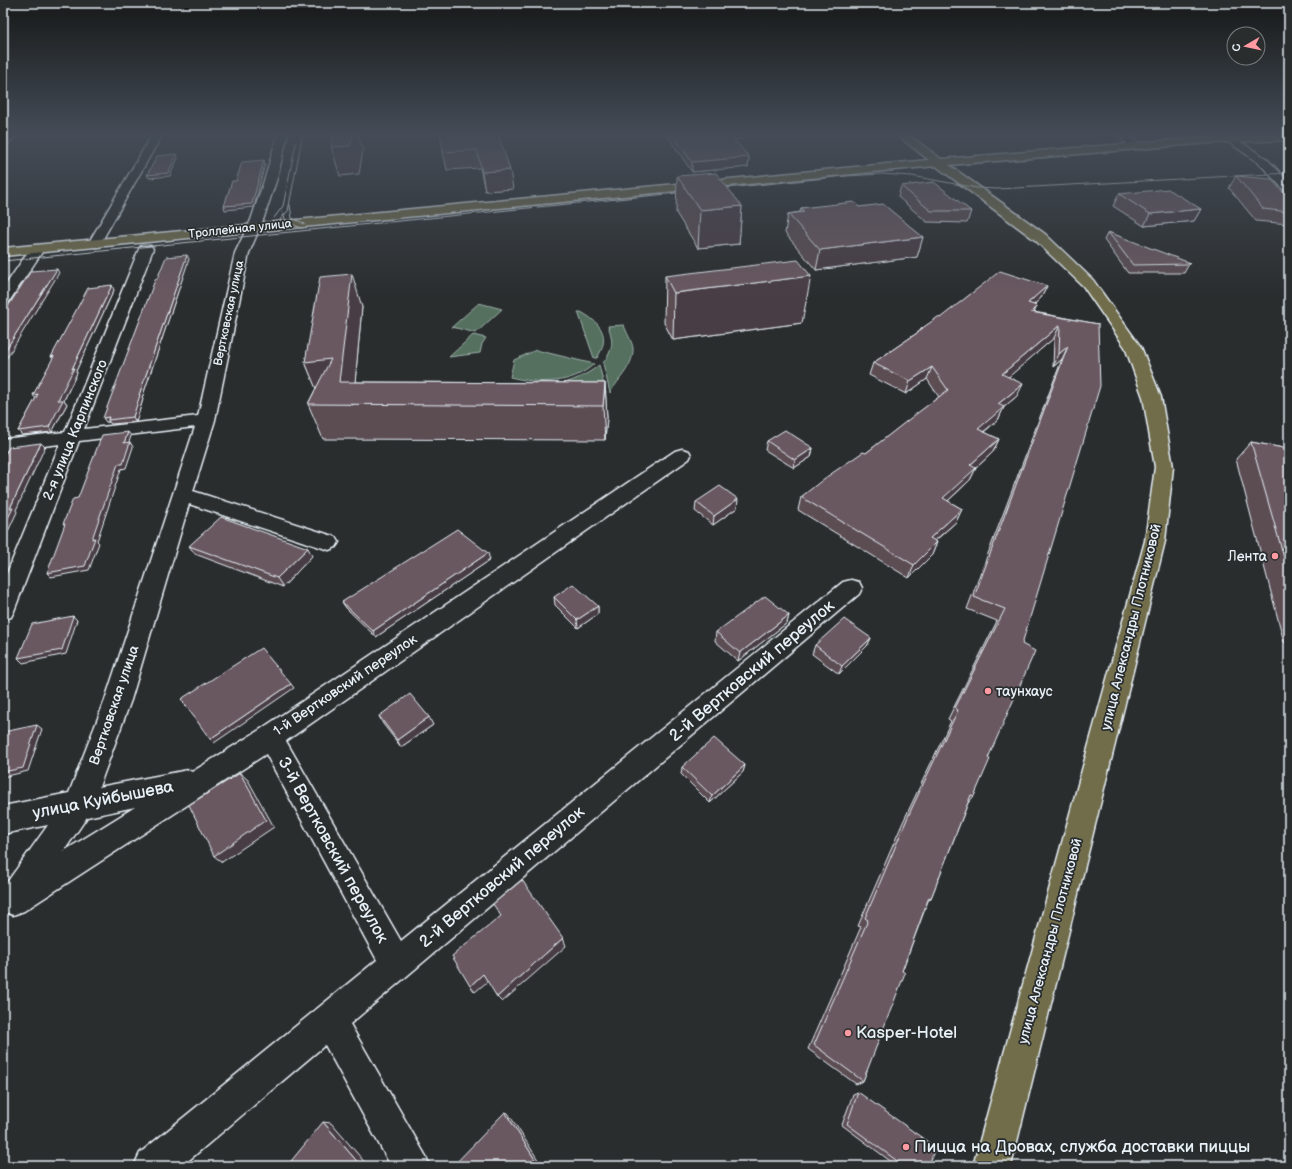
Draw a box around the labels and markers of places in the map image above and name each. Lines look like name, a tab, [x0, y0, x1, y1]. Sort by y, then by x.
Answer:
place label: Лента	[1227, 548, 1268, 565]
marker: Лента	[1270, 551, 1280, 561]
place label: таунхаус	[996, 683, 1053, 700]
marker: таунхаус	[983, 686, 993, 696]
place label: Kasper-Hotel	[856, 1023, 957, 1043]
marker: Kasper-Hotel	[843, 1028, 853, 1038]
place label: Пицца на Дровах, служба доставки пиццы	[914, 1137, 1250, 1157]
marker: Пицца на Дровах, служба доставки пиццы	[901, 1142, 911, 1152]

